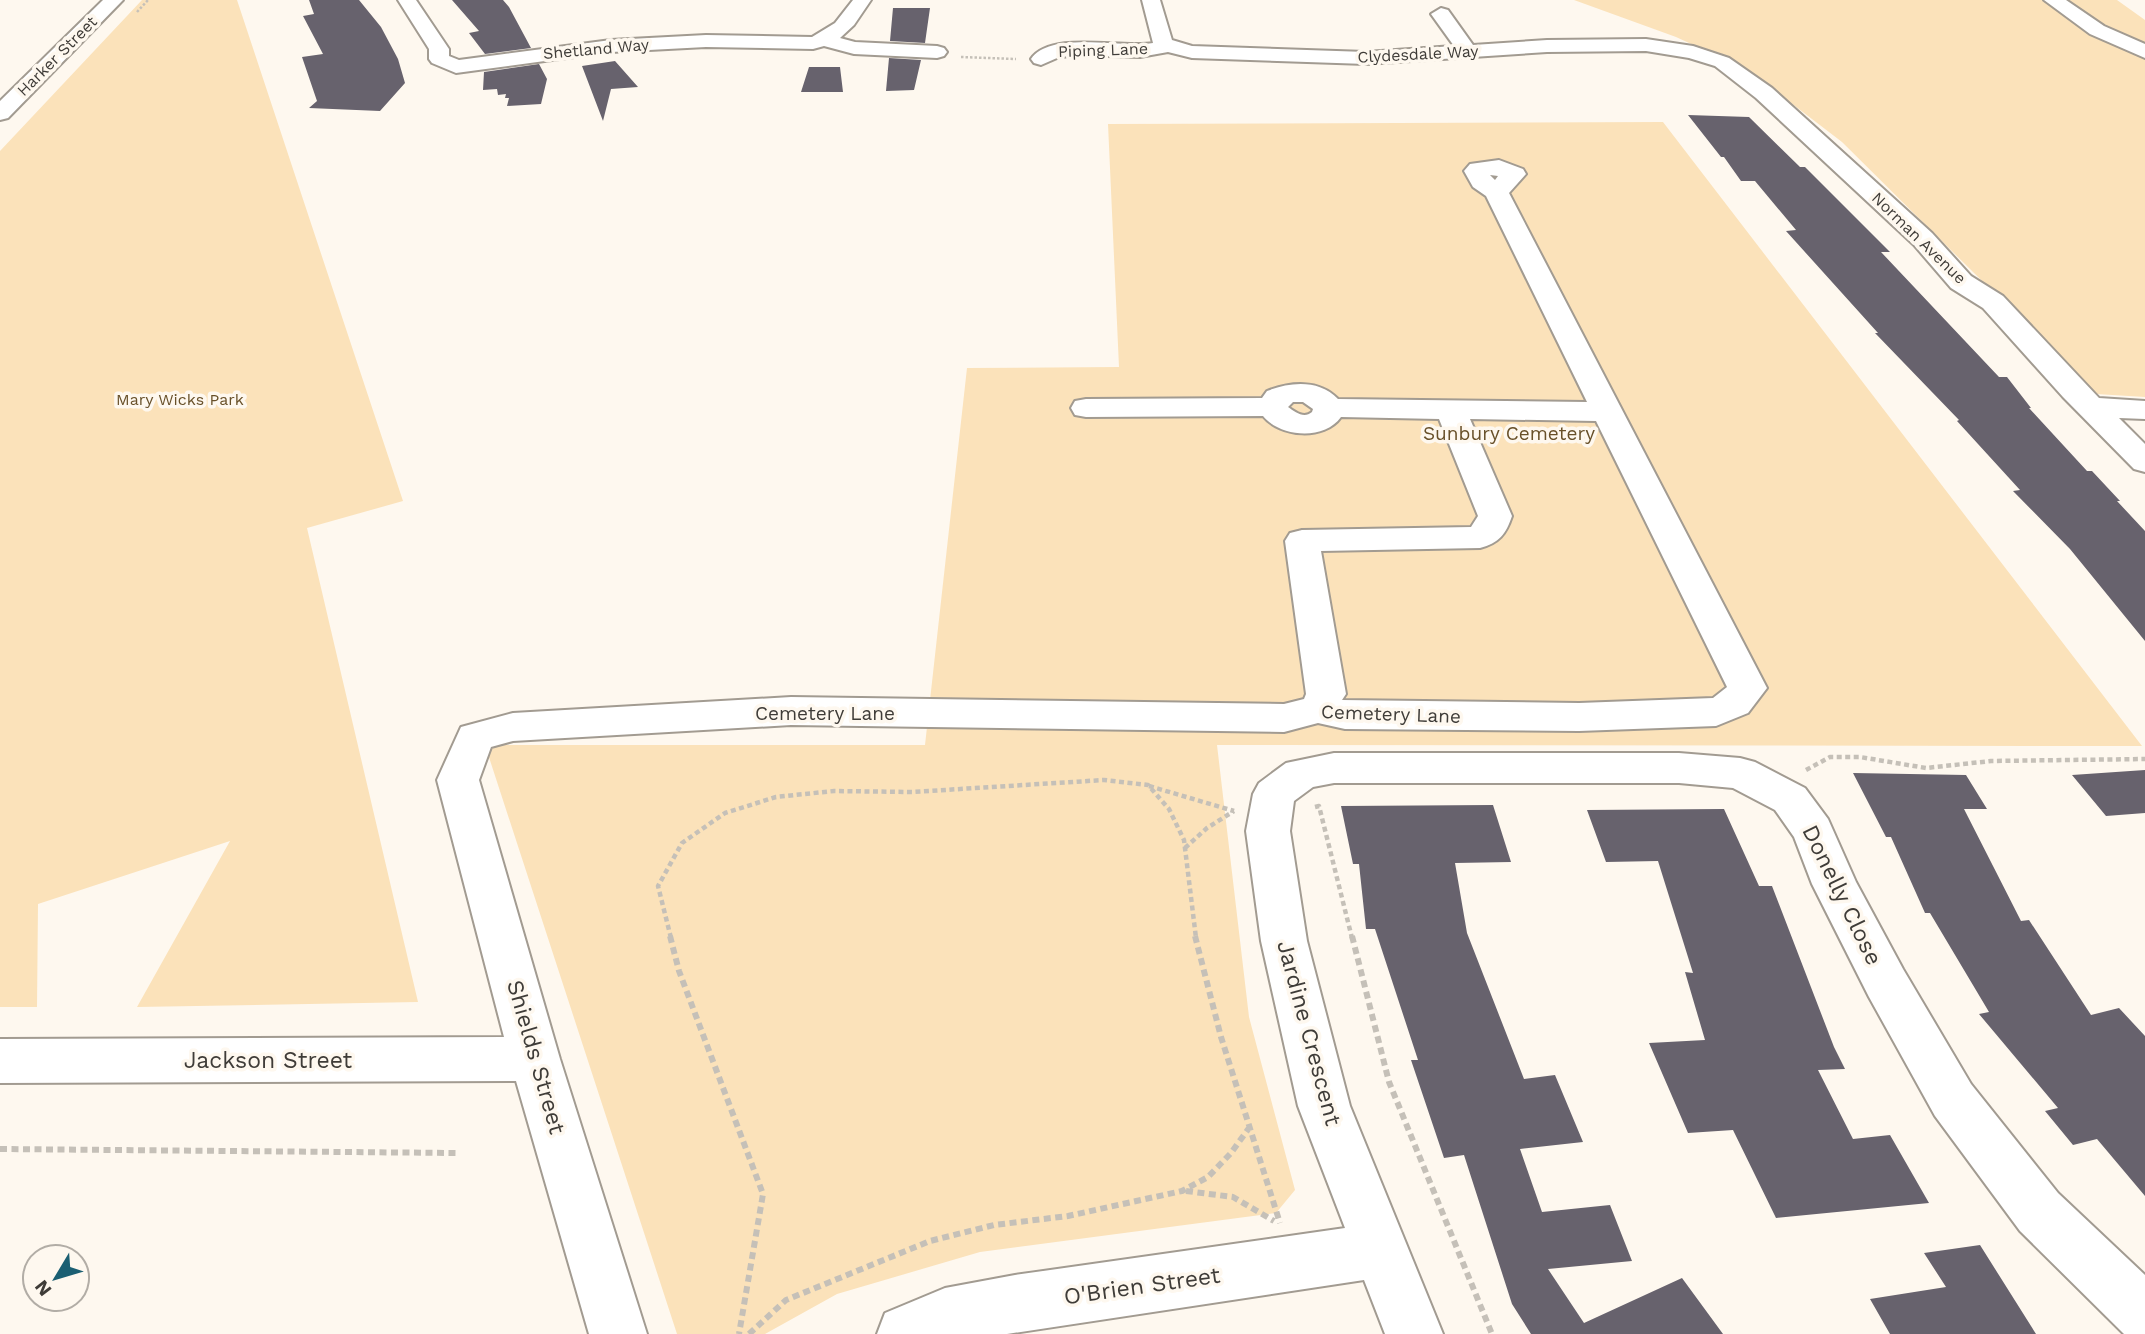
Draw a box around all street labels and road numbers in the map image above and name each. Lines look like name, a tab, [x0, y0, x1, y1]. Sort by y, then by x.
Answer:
street label: Harker Street	[13, 12, 101, 100]
street label: Shetland Way	[542, 35, 651, 63]
street label: Piping Lane	[1058, 39, 1148, 61]
street label: Clydesdale Way	[1357, 41, 1480, 67]
street label: Norman Avenue	[1868, 188, 1970, 288]
street label: Cemetery Lane	[1321, 700, 1461, 728]
street label: Cemetery Lane	[755, 702, 895, 725]
street label: Donelly Close	[1796, 821, 1888, 969]
street label: Jardine Crescent	[1271, 937, 1347, 1129]
street label: Shields Street	[501, 977, 571, 1137]
street label: Jackson Street	[184, 1047, 353, 1074]
street label: O'Brien Street	[1062, 1262, 1222, 1310]

